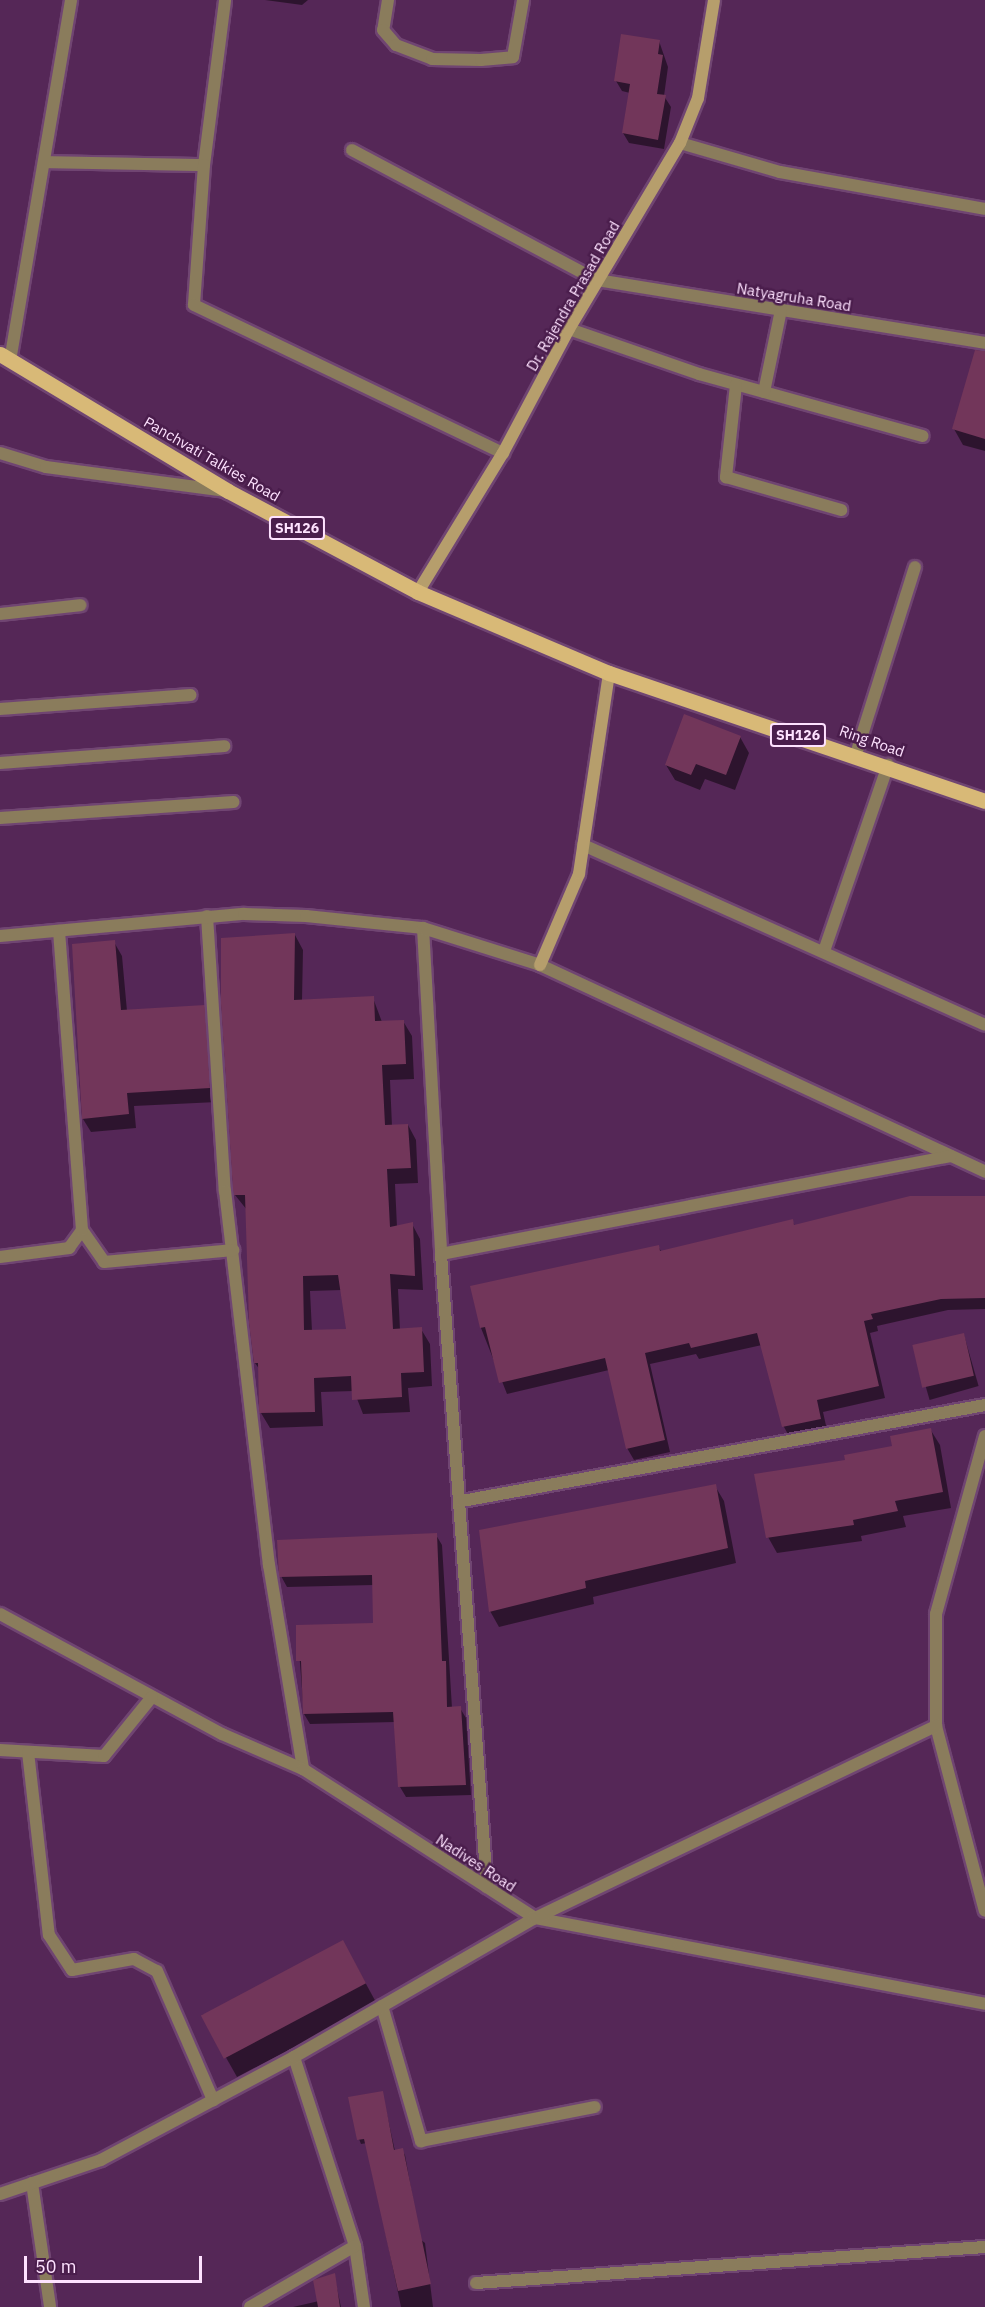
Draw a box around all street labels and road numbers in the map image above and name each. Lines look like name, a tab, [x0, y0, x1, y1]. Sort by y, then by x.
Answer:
street label: Dr. Rajendra Prasad Road	[523, 218, 623, 374]
street label: Natyagruha Road	[735, 279, 853, 315]
street label: Panchvati Talkies Road	[141, 413, 283, 505]
road number: SH126	[268, 517, 326, 539]
street label: Ring Road	[837, 721, 907, 761]
road number: SH126	[770, 724, 826, 746]
street label: Nadives Road	[433, 1830, 519, 1896]

